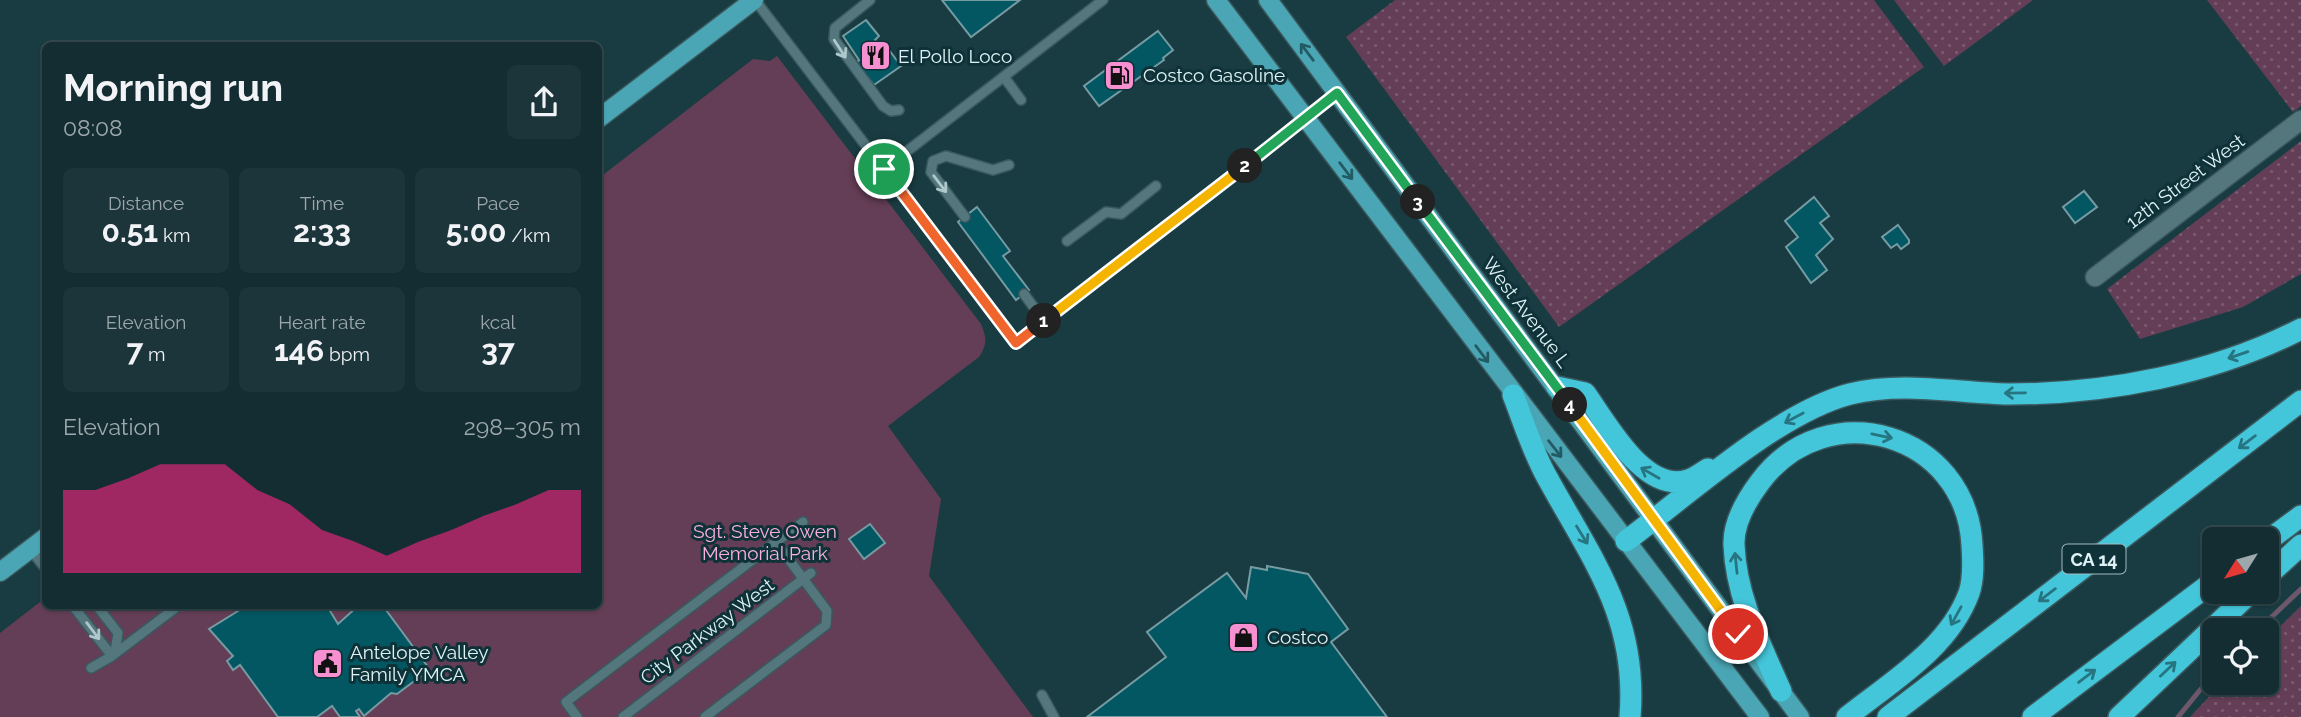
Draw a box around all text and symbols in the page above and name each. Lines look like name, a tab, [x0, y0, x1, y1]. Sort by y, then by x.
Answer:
one-way arrow	[834, 39, 848, 59]
restaurant icon: El Pollo Loco	[858, 39, 892, 73]
one-way arrow	[1300, 43, 1314, 62]
place label: El Pollo Loco	[898, 45, 1012, 67]
fuel station icon: Costco Gasoline	[1103, 58, 1137, 92]
place label: Costco Gasoline	[1143, 64, 1285, 86]
text: Morning run	[63, 65, 283, 110]
button: share	[507, 65, 581, 139]
text: 08:08	[63, 114, 123, 141]
street label: 12th Street West	[2121, 129, 2249, 233]
pin	[854, 139, 914, 199]
pin: 2	[1228, 148, 1262, 184]
icon: arrive	[865, 150, 903, 188]
text: 2	[1239, 154, 1250, 176]
one-way arrow	[1339, 162, 1354, 180]
one-way arrow	[933, 175, 948, 193]
pin: 3	[1400, 184, 1436, 220]
text: 3	[1412, 190, 1423, 212]
text: Distance	[108, 192, 184, 214]
text: Time	[300, 192, 344, 214]
text: Pace	[476, 192, 520, 214]
text: 0.51	[101, 214, 158, 249]
text: 2:33	[293, 214, 351, 249]
text: 5:00	[446, 214, 507, 249]
text: km	[158, 224, 191, 246]
text: /km	[507, 224, 550, 246]
street label: West Avenue L	[1478, 253, 1576, 371]
pin: 1	[1026, 304, 1062, 338]
text: 1	[1039, 309, 1048, 331]
text: Elevation	[106, 311, 186, 333]
text: Heart rate	[278, 311, 366, 333]
text: kcal	[480, 311, 516, 333]
text: 7	[126, 333, 143, 368]
text: 146	[274, 333, 324, 368]
text: 37	[481, 333, 515, 368]
text: m	[143, 343, 166, 365]
text: bpm	[324, 343, 370, 365]
one-way arrow	[1475, 344, 1490, 363]
one-way arrow	[2228, 350, 2250, 362]
one-way arrow	[2004, 386, 2027, 400]
pin: 4	[1552, 388, 1588, 422]
text: 4	[1564, 393, 1575, 415]
one-way arrow	[1784, 411, 1804, 425]
text: Elevation	[63, 413, 161, 440]
text: 298–305 m	[464, 413, 581, 440]
one-way arrow	[1870, 430, 1893, 444]
one-way arrow	[2238, 435, 2257, 450]
one-way arrow	[1547, 440, 1562, 458]
one-way arrow	[1641, 466, 1661, 480]
park label: Sgt. Steve Owen Memorial Park	[693, 520, 837, 564]
one-way arrow	[1576, 525, 1590, 545]
north arrow	[2202, 527, 2278, 604]
map controls	[2202, 527, 2279, 695]
road number: CA 14	[2062, 544, 2126, 574]
one-way arrow	[1730, 552, 1743, 575]
street label: City Parkway West	[636, 573, 779, 688]
one-way arrow	[2038, 588, 2056, 603]
pin	[1708, 604, 1768, 664]
one-way arrow	[1949, 605, 1962, 626]
icon: check	[1719, 615, 1757, 653]
button: locate	[2202, 618, 2279, 695]
shop icon: Costco	[1227, 620, 1261, 654]
one-way arrow	[85, 621, 100, 640]
place label: Costco	[1267, 626, 1328, 648]
place label: Antelope Valley Family YMCA	[350, 641, 489, 685]
public building icon: Antelope Valley Family YMCA	[310, 646, 344, 680]
one-way arrow	[2159, 661, 2177, 677]
one-way arrow	[2078, 669, 2097, 684]

